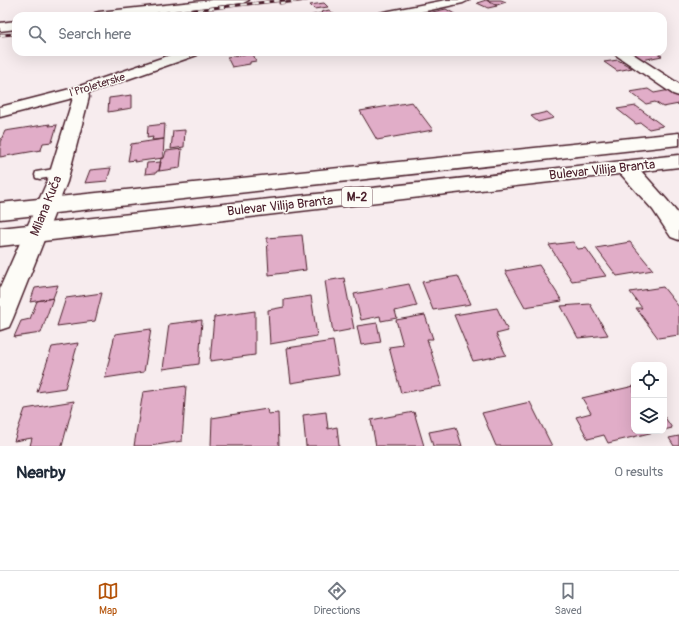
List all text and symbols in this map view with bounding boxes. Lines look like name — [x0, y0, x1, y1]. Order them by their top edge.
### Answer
search box — [12, 12, 667, 56]
icon: search — [26, 23, 48, 45]
text: Search here — [58, 25, 131, 44]
street label: I Proleterske — [68, 70, 127, 100]
street label: Bulevar Vilija Branta — [548, 156, 656, 184]
street label: Milana Kuča — [27, 173, 65, 239]
road number: M-2 — [342, 187, 372, 207]
street label: Bulevar Vilija Branta — [226, 192, 334, 220]
map controls — [631, 362, 667, 434]
button: locate — [631, 362, 667, 398]
button: layers — [631, 398, 667, 434]
text: Nearby — [16, 462, 65, 483]
text: 0 results — [614, 464, 663, 480]
tab: Map — [97, 580, 119, 617]
tab: Directions — [313, 580, 360, 617]
tab: Saved — [555, 580, 582, 617]

